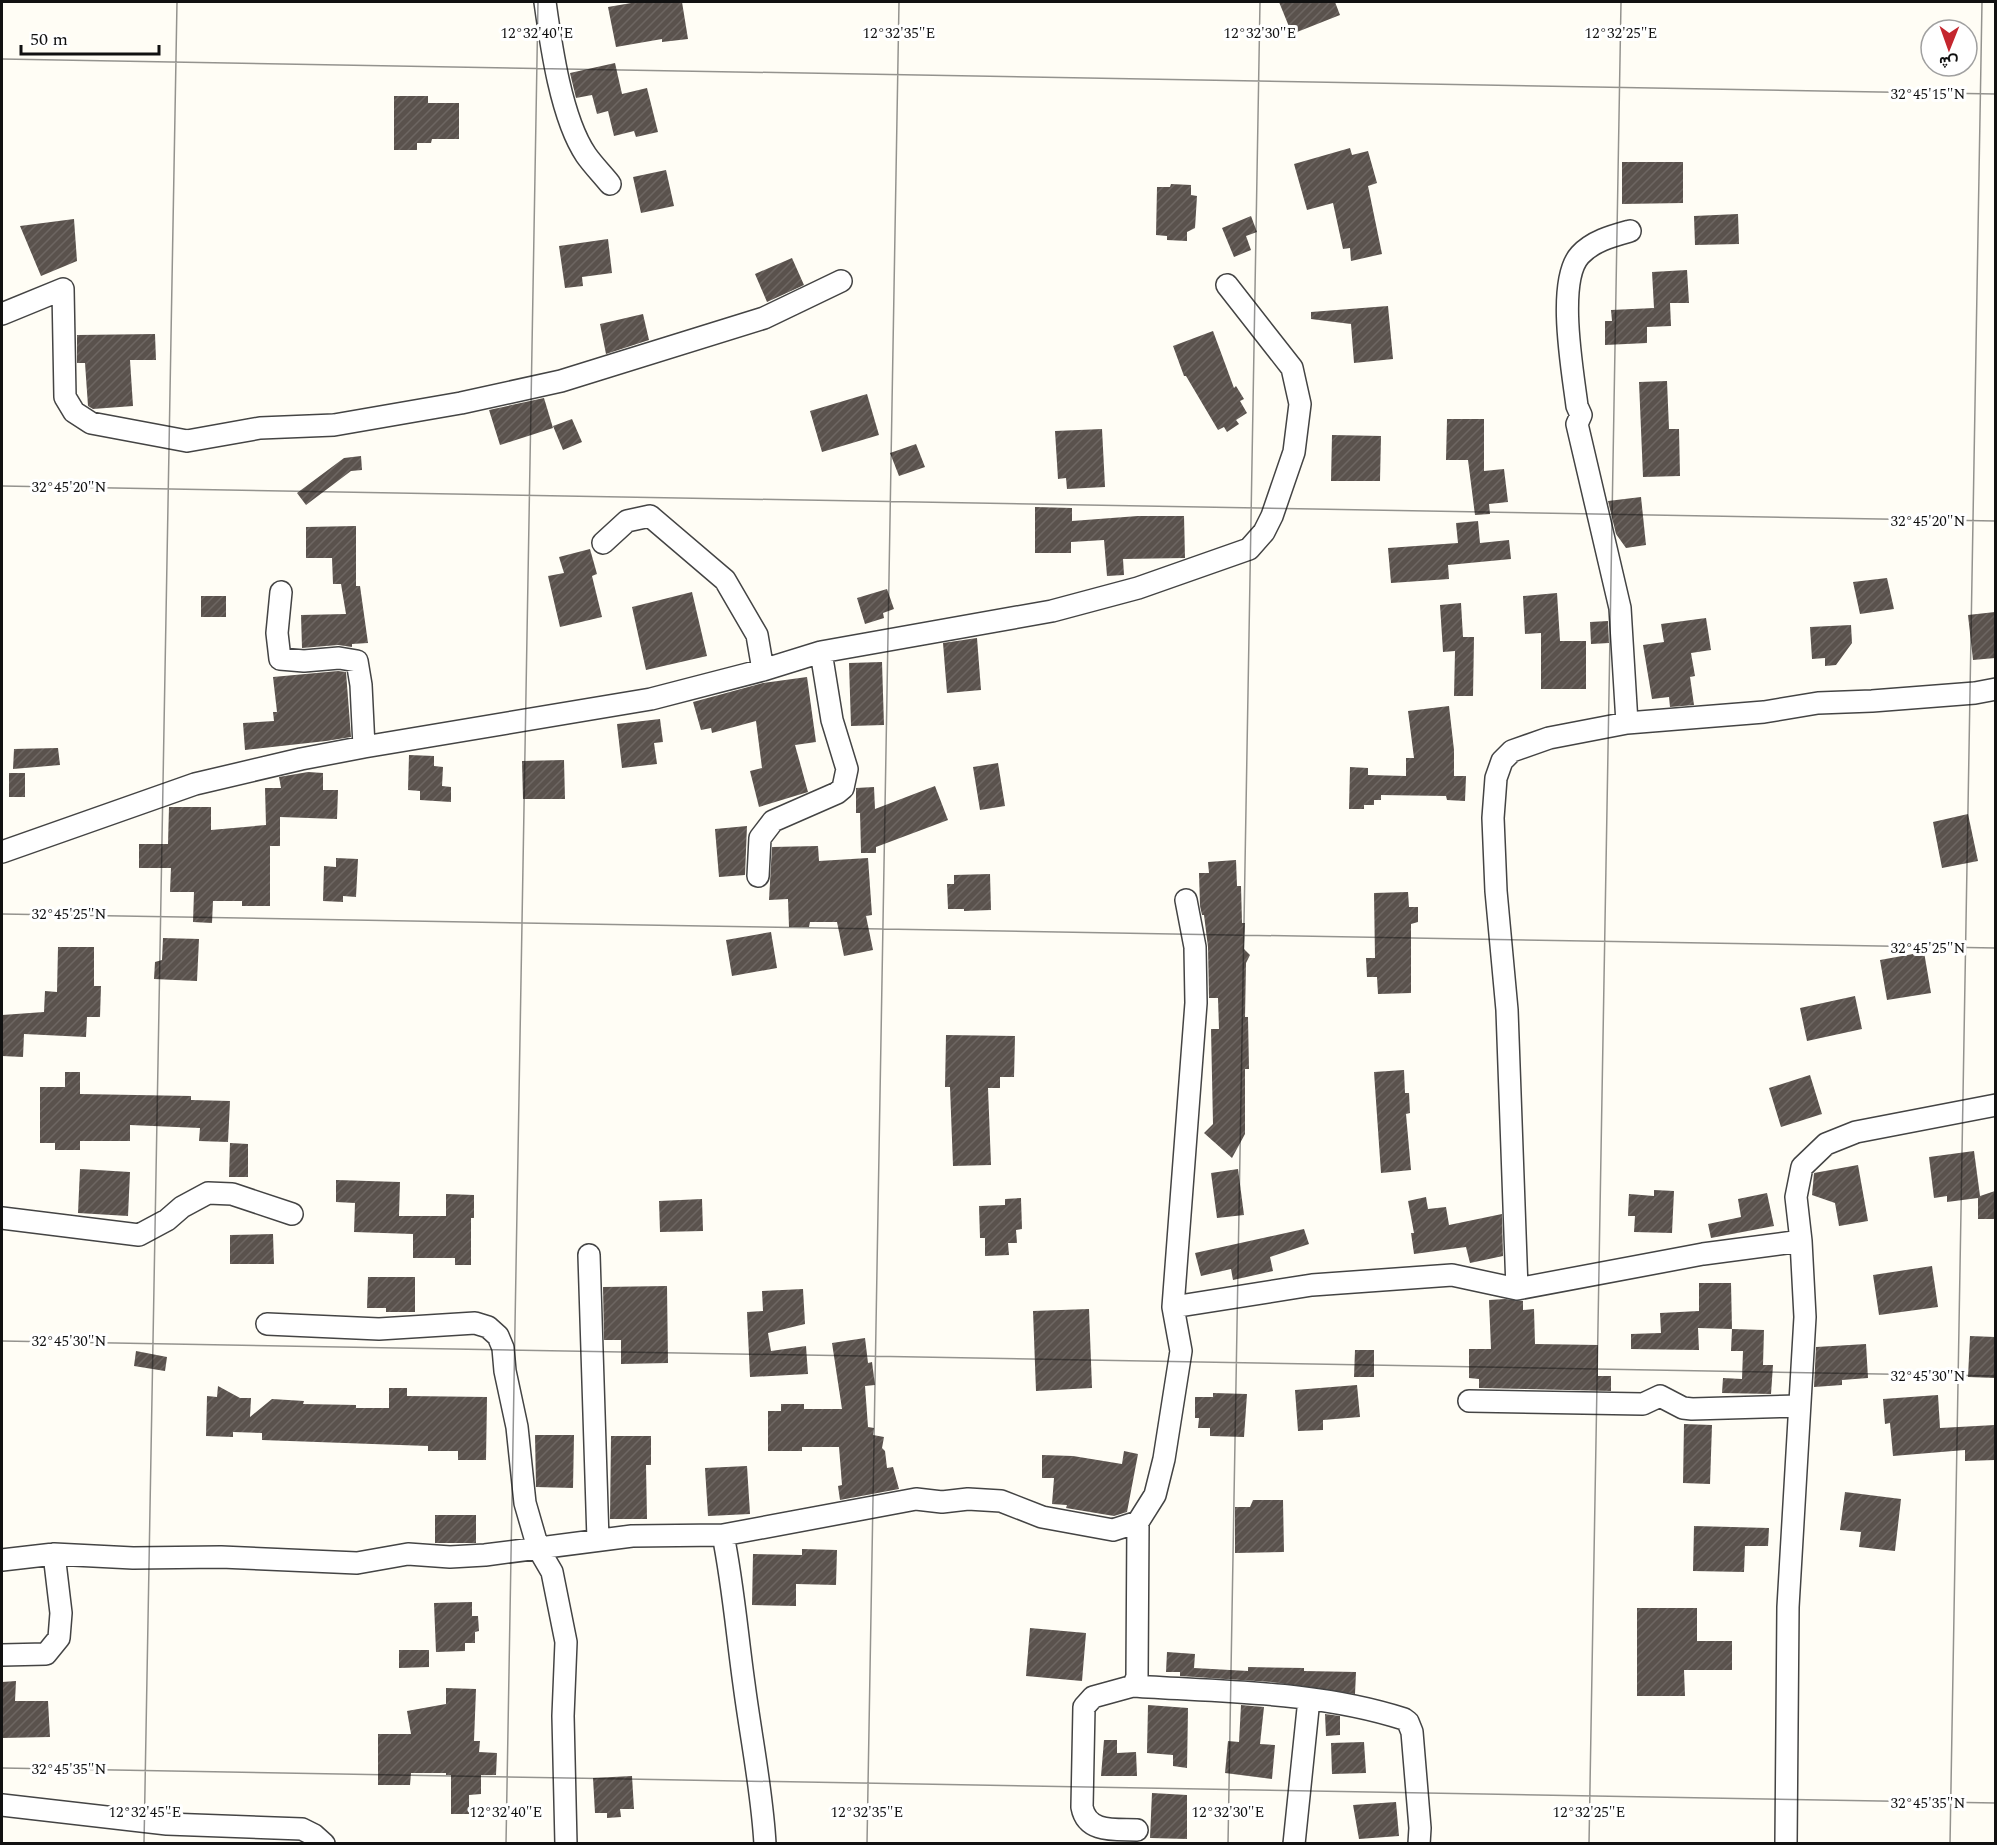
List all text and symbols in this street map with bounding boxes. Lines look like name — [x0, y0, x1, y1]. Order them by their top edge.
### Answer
scale bar — [21, 18, 159, 56]
north arrow — [1919, 18, 1979, 78]
text: 12°32'40"E — [501, 22, 573, 45]
text: 12°32'35"E — [863, 22, 935, 45]
text: 12°32'30"E — [1224, 22, 1296, 45]
text: 12°32'25"E — [1585, 22, 1657, 45]
text: 50 m — [30, 26, 68, 53]
text: ش — [1939, 50, 1959, 74]
text: 32°45'15"N — [1891, 83, 1966, 106]
text: 32°45'20"N — [32, 476, 107, 499]
text: 32°45'20"N — [1891, 510, 1966, 533]
text: 32°45'25"N — [32, 903, 107, 926]
text: 32°45'25"N — [1891, 937, 1966, 960]
text: 32°45'30"N — [32, 1330, 107, 1353]
text: 32°45'30"N — [1891, 1365, 1966, 1388]
text: 32°45'35"N — [32, 1758, 107, 1781]
text: 32°45'35"N — [1891, 1792, 1966, 1815]
text: 12°32'45"E — [109, 1801, 181, 1824]
text: 12°32'40"E — [470, 1801, 542, 1824]
text: 12°32'35"E — [831, 1801, 903, 1824]
text: 12°32'30"E — [1192, 1801, 1264, 1824]
text: 12°32'25"E — [1553, 1801, 1625, 1824]

